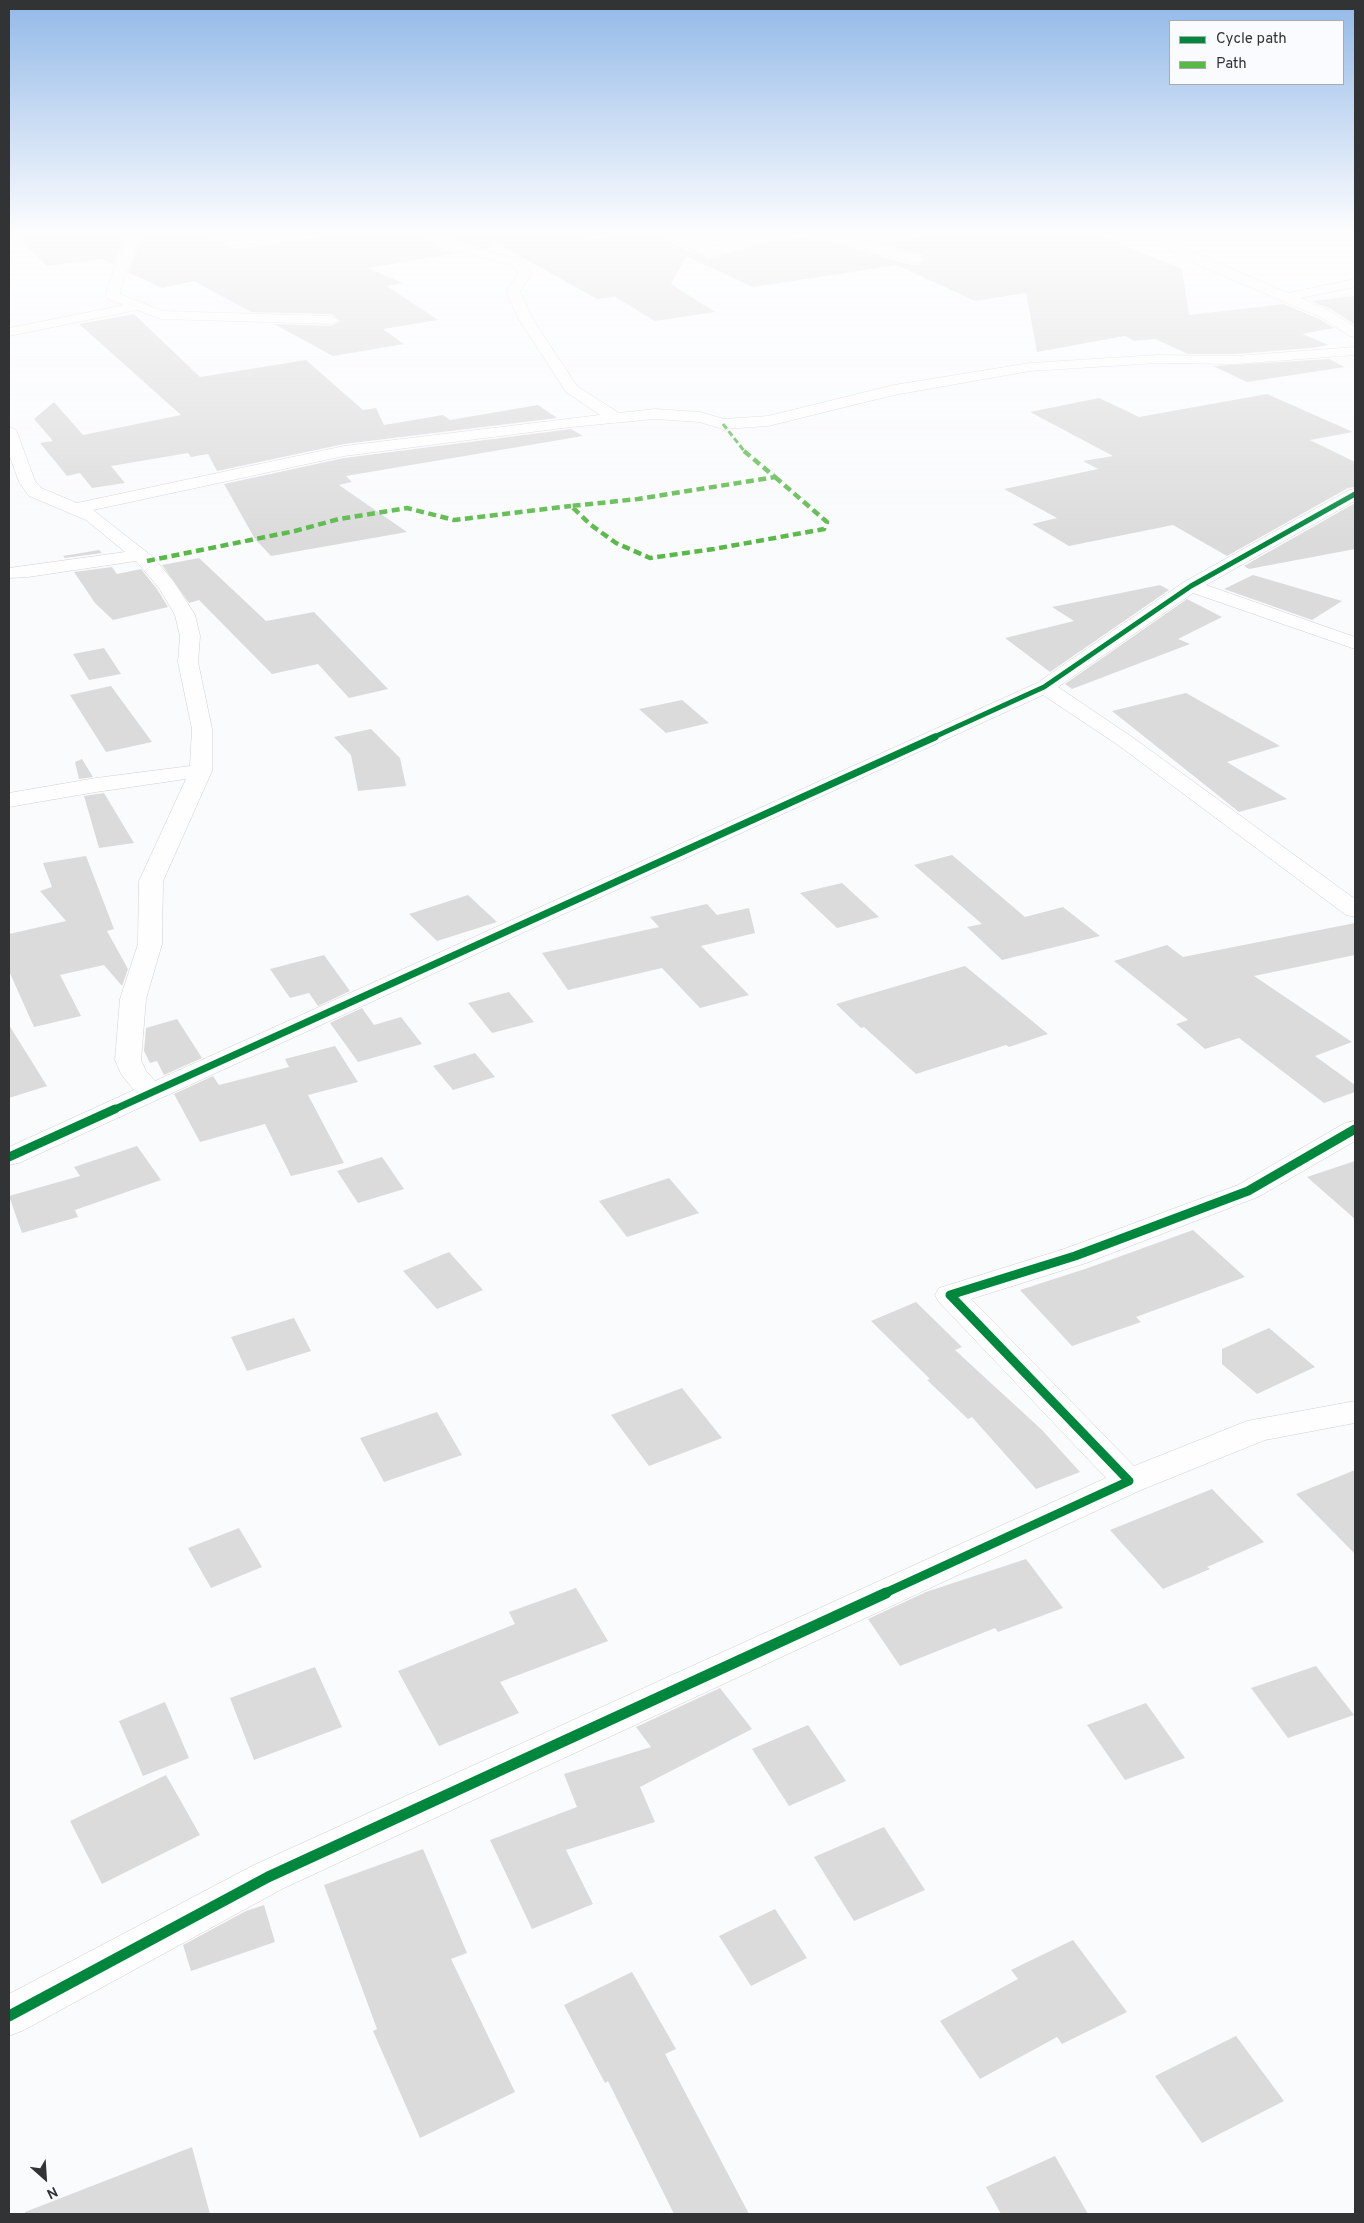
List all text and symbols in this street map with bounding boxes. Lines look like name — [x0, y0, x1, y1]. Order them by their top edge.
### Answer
legend — [1169, 20, 1344, 85]
text: Cycle path — [1216, 30, 1287, 49]
text: Path — [1216, 55, 1247, 74]
north arrow — [20, 2153, 70, 2203]
text: N — [44, 2182, 60, 2202]

